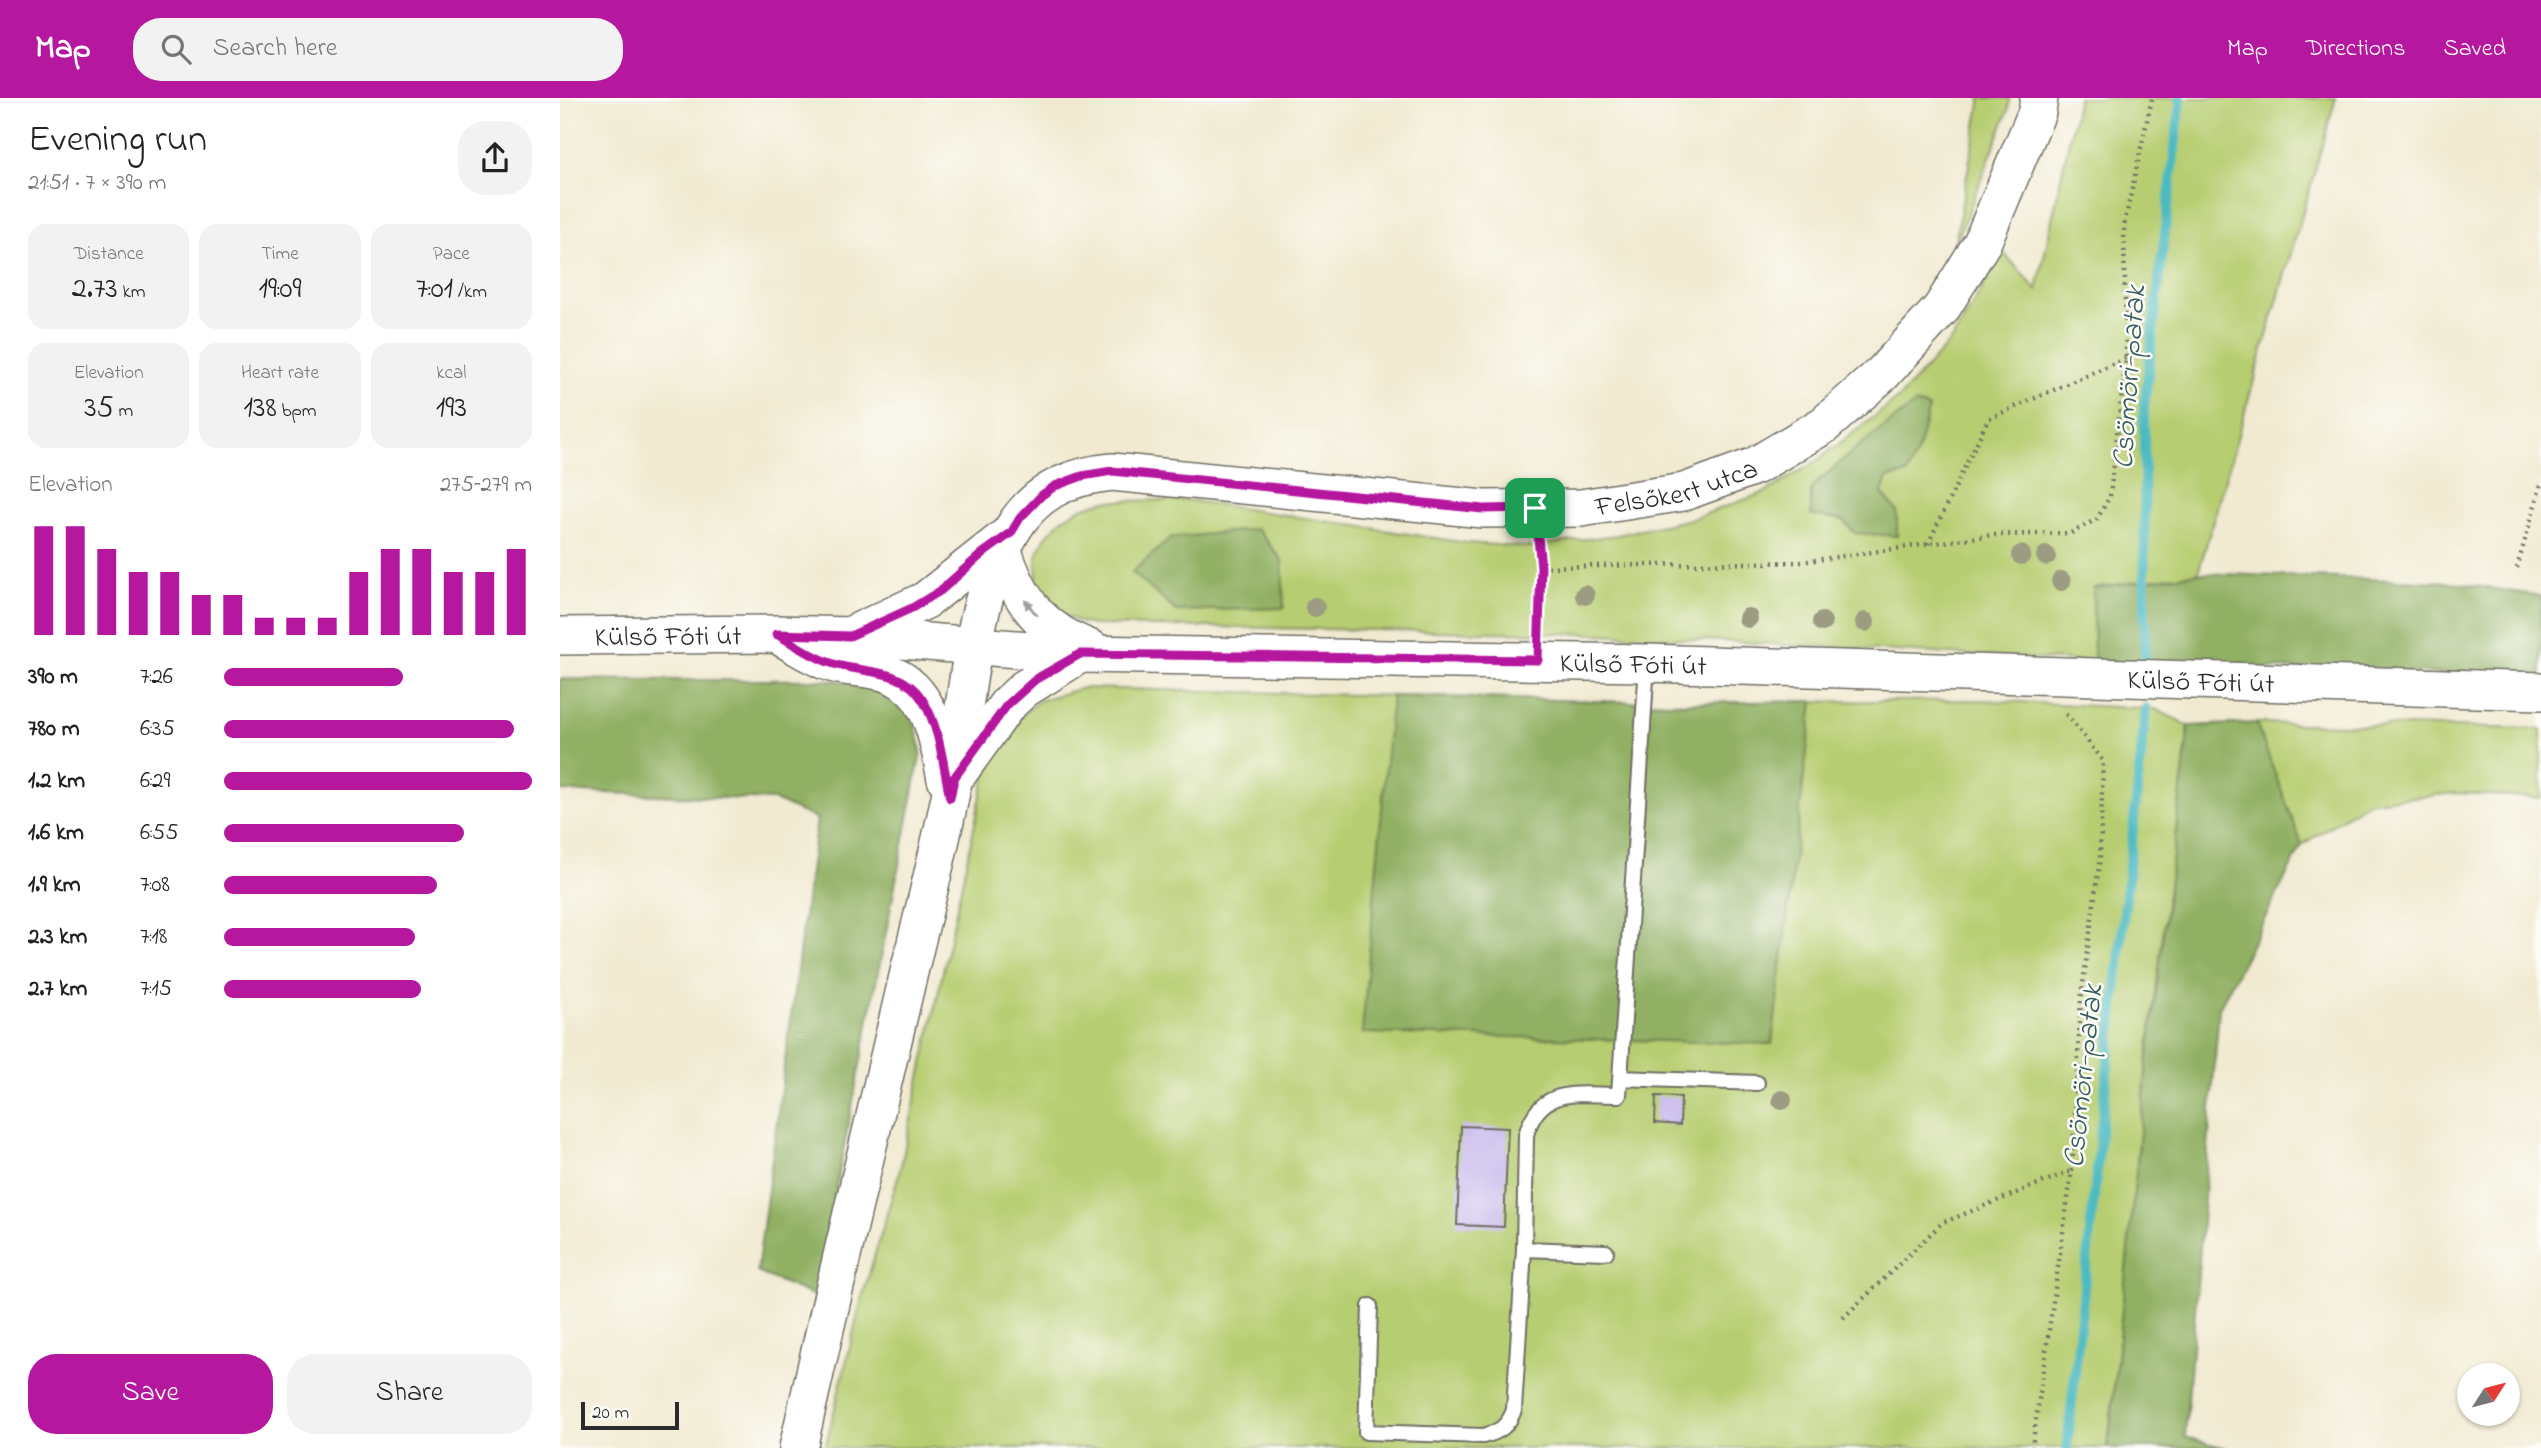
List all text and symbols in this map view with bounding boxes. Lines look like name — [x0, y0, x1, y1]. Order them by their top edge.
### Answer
search box — [133, 18, 623, 81]
text: Map — [35, 25, 91, 73]
icon: search — [157, 30, 195, 68]
text: Search here — [213, 30, 337, 68]
text: Map — [2227, 32, 2268, 67]
text: Directions — [2306, 32, 2405, 67]
text: Saved — [2443, 32, 2506, 67]
text: Evening run — [28, 113, 207, 169]
button: share — [458, 121, 532, 195]
text: 21:51 · 7 × 390 m — [28, 167, 166, 200]
text: Distance — [74, 241, 144, 268]
text: Time — [261, 241, 299, 268]
text: Pace — [433, 241, 470, 268]
text: 2.73 — [72, 268, 118, 312]
text: 19:09 — [258, 268, 302, 312]
text: 7:01 — [416, 268, 453, 312]
text: km — [118, 279, 145, 306]
text: /km — [453, 279, 487, 306]
water label: Csömöri-patak — [2103, 282, 2159, 471]
text: Elevation — [74, 360, 144, 387]
text: Heart rate — [241, 360, 319, 387]
text: kcal — [436, 360, 466, 387]
text: 35 — [84, 387, 114, 431]
text: 138 — [243, 387, 277, 431]
text: 193 — [436, 387, 467, 431]
text: m — [114, 398, 133, 425]
text: bpm — [277, 398, 317, 425]
street label: Felsőkert utca — [1592, 450, 1764, 530]
text: Elevation — [28, 469, 113, 502]
text: 275–279 m — [440, 469, 532, 502]
pin — [1505, 478, 1565, 538]
icon: arrive — [1516, 489, 1554, 527]
one-way arrow — [1024, 599, 1039, 616]
street label: Külső Fóti út — [594, 617, 742, 660]
street label: Külső Fóti út — [1559, 645, 1707, 689]
text: 390 m — [28, 661, 78, 694]
text: 7:26 — [140, 661, 173, 694]
street label: Külső Fóti út — [2127, 661, 2275, 707]
text: 780 m — [28, 713, 80, 746]
text: 6:35 — [140, 713, 175, 746]
text: 1.2 km — [28, 765, 85, 798]
text: 6:29 — [140, 765, 170, 798]
text: 1.6 km — [28, 817, 84, 850]
text: 6:55 — [140, 817, 178, 850]
text: 1.9 km — [28, 869, 81, 902]
text: 7:08 — [140, 869, 170, 902]
text: 2.3 km — [28, 921, 87, 954]
text: 7:18 — [140, 921, 167, 954]
text: 2.7 km — [28, 973, 87, 1006]
text: 7:15 — [140, 973, 172, 1006]
water label: Csömöri-patak — [2053, 981, 2117, 1170]
button: Save — [28, 1354, 273, 1434]
button: Share — [287, 1354, 532, 1434]
north arrow — [2457, 1363, 2520, 1426]
map controls — [2457, 1363, 2520, 1426]
scale bar — [581, 1399, 679, 1431]
text: 20 m — [592, 1400, 629, 1427]

